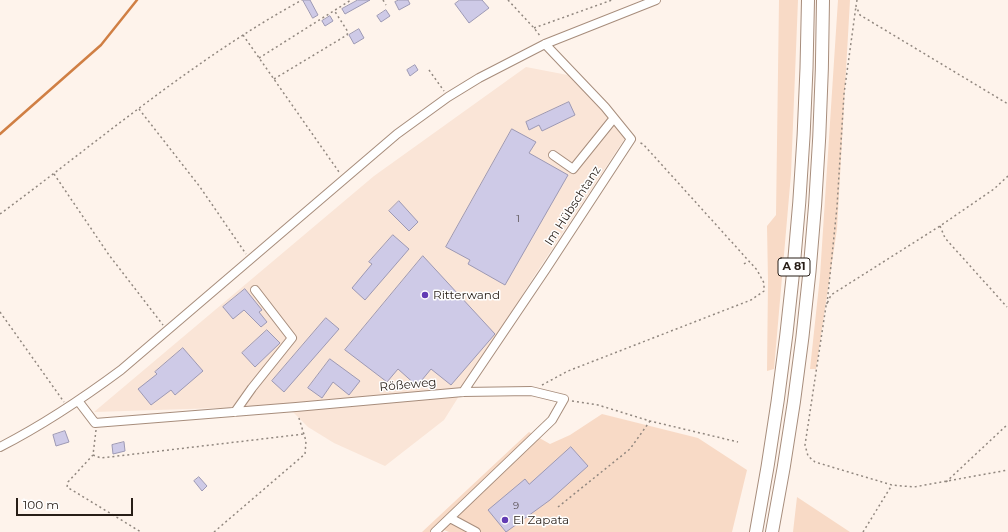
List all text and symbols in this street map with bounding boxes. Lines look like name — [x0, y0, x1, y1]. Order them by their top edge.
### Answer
street label: Im Hübschtanz — [542, 163, 604, 249]
house number: 1 — [516, 213, 520, 225]
road number: A 81 — [778, 258, 810, 276]
place label: Ritterwand — [433, 288, 500, 302]
marker: Ritterwand — [420, 290, 430, 300]
street label: Rößeweg — [379, 375, 437, 395]
scale bar — [18, 490, 135, 516]
text: 100 m — [23, 497, 59, 512]
house number: 9 — [513, 500, 519, 512]
place label: El Zapata — [513, 513, 569, 527]
marker: El Zapata — [500, 515, 510, 525]

